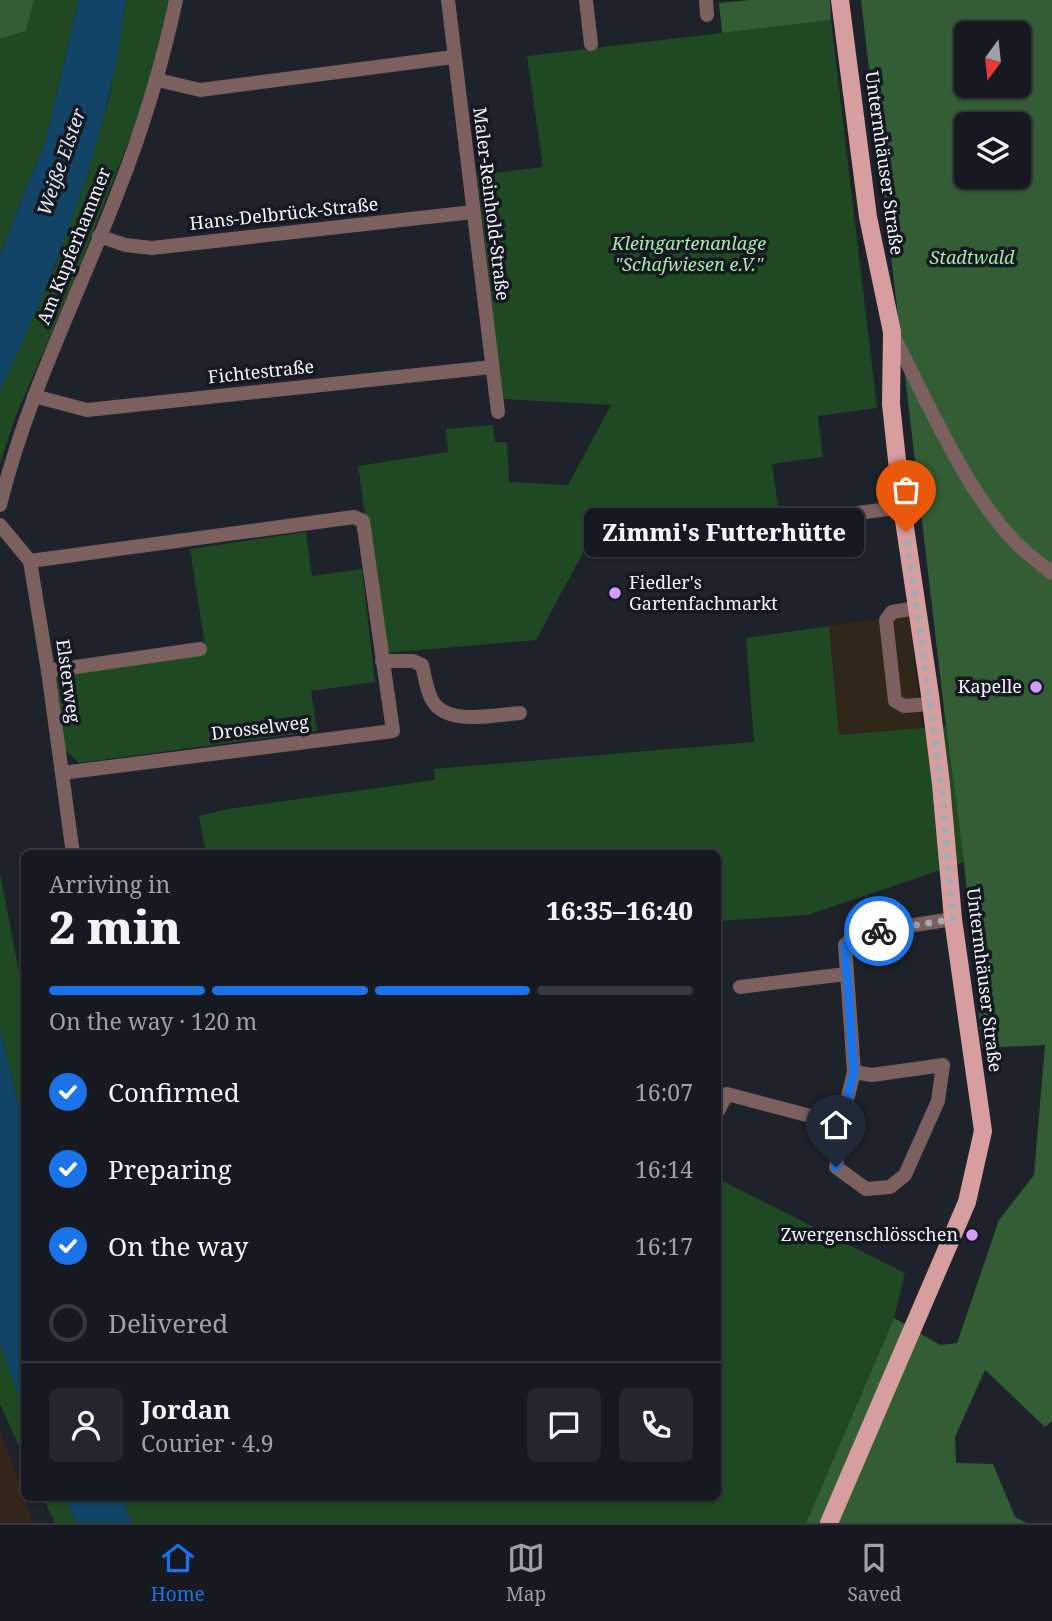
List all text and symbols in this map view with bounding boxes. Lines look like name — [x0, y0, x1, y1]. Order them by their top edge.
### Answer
north arrow — [954, 21, 1031, 98]
map controls — [954, 21, 1031, 189]
street label: Untermhäuser Straße — [860, 69, 910, 256]
water label: Weiße Elster — [31, 105, 92, 219]
street label: Maler-Reinhold-Straße — [468, 106, 516, 302]
button: layers — [954, 112, 1031, 189]
street label: Am Kupferhammer — [31, 163, 116, 328]
street label: Hans-Delbrück-Straße — [188, 191, 379, 235]
park label: Kleingartenanlage "Schafwiesen e.V." — [611, 231, 766, 276]
park label: Stadtwald — [930, 245, 1015, 269]
street label: Fichtestraße — [207, 353, 315, 389]
pin — [876, 460, 936, 532]
icon: bag — [887, 471, 925, 509]
callout: Zimmi's Futterhütte — [584, 508, 864, 556]
text: Zimmi's Futterhütte — [602, 516, 846, 548]
place label: Fiedler's Gartenfachmarkt — [629, 570, 778, 615]
marker: Fiedler's Gartenfachmarkt — [607, 585, 623, 601]
street label: Elsterweg — [51, 638, 87, 725]
place label: Kapelle — [958, 674, 1022, 698]
marker: Kapelle — [1028, 679, 1044, 695]
street label: Drosselweg — [210, 709, 310, 745]
text: Arriving in — [49, 868, 170, 900]
street label: Untermhäuser Straße — [962, 886, 1008, 1073]
text: 16:35–16:40 — [546, 892, 693, 928]
text: 2 min — [49, 895, 181, 957]
courier — [844, 896, 914, 966]
icon: bike — [860, 912, 898, 950]
text: On the way · 120 m — [49, 1005, 257, 1037]
icon: check — [49, 1073, 87, 1111]
text: Confirmed — [108, 1074, 240, 1110]
text: 16:07 — [635, 1076, 693, 1108]
pin — [806, 1095, 866, 1167]
icon: home — [817, 1106, 855, 1144]
icon: check — [49, 1150, 87, 1188]
text: Preparing — [108, 1151, 232, 1187]
text: 16:14 — [635, 1153, 693, 1185]
place label: Zwergenschlösschen — [781, 1222, 958, 1246]
icon: check — [49, 1227, 87, 1265]
marker: Zwergenschlösschen — [964, 1227, 980, 1243]
text: On the way — [108, 1228, 248, 1264]
text: 16:17 — [635, 1230, 693, 1262]
text: Delivered — [108, 1305, 228, 1341]
button: person — [49, 1388, 123, 1462]
button: chat — [527, 1388, 601, 1462]
button: phone — [619, 1388, 693, 1462]
text: Jordan — [141, 1391, 231, 1427]
text: Courier · 4.9 — [141, 1427, 274, 1459]
tab: Home — [151, 1539, 205, 1607]
tab: Map — [506, 1539, 546, 1607]
tab: Saved — [847, 1539, 901, 1607]

